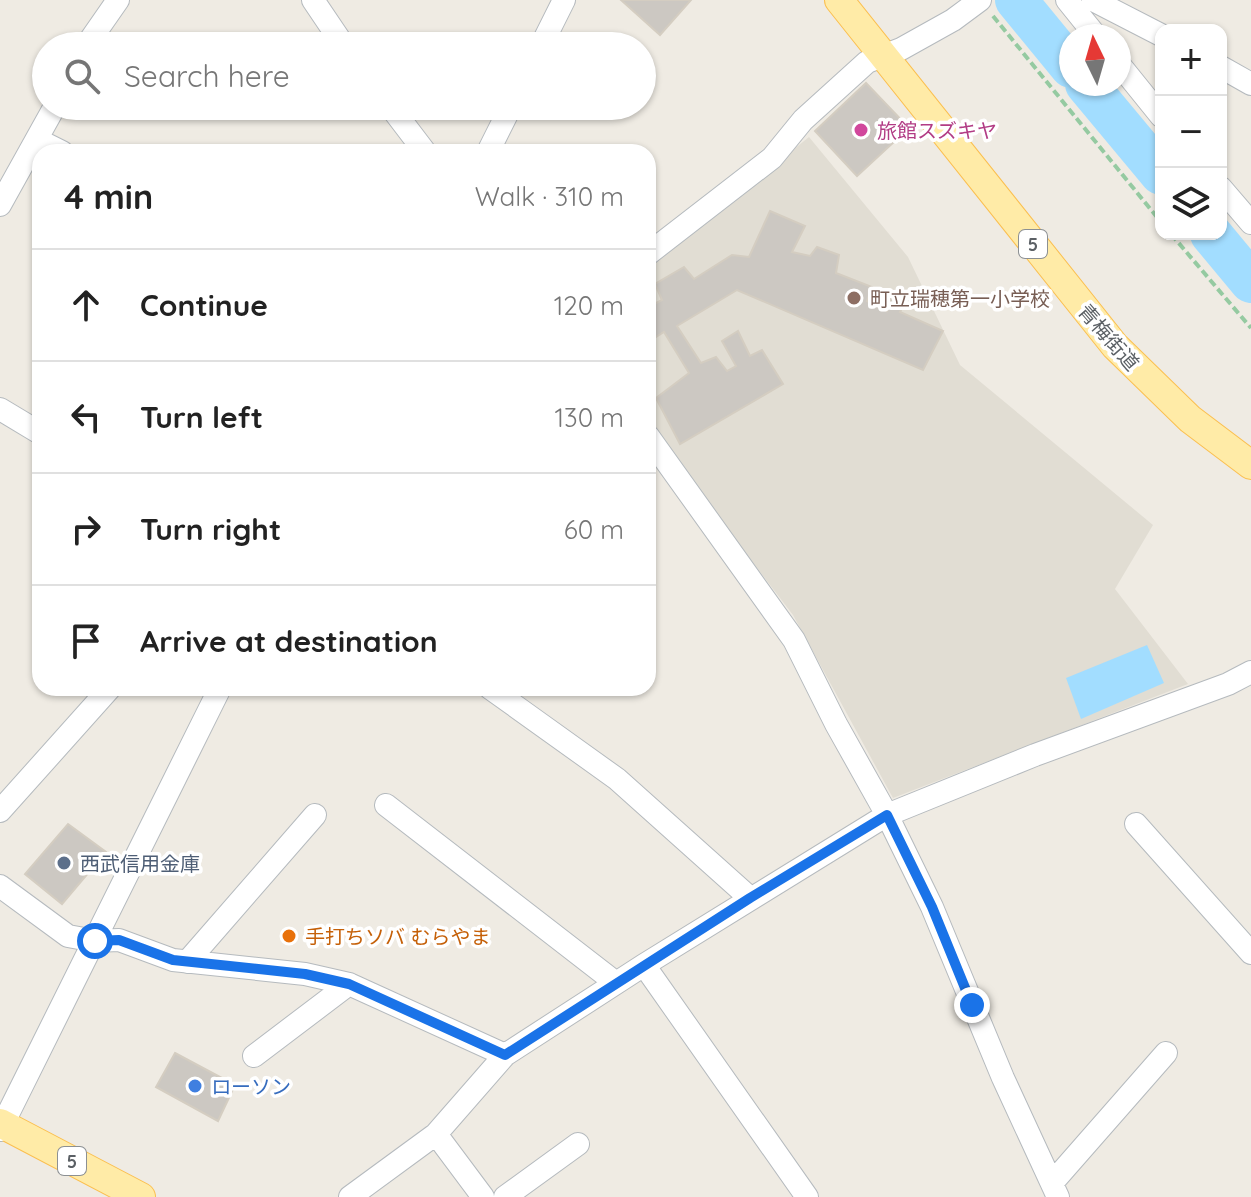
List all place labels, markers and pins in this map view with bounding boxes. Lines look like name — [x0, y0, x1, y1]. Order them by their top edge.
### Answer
place label: 旅館スズキヤ — [877, 118, 997, 143]
marker: 旅館スズキヤ — [852, 121, 870, 139]
place label: 町立瑞穂第一小学校 — [870, 286, 1050, 311]
marker: 町立瑞穂第一小学校 — [845, 289, 863, 307]
place label: 西武信用金庫 — [80, 851, 200, 876]
marker: 西武信用金庫 — [55, 854, 73, 872]
place label: 手打ちソバ むらやま — [305, 924, 490, 949]
marker: 手打ちソバ むらやま — [280, 927, 298, 945]
place label: ローソン — [211, 1074, 291, 1099]
marker: ローソン — [186, 1077, 204, 1095]

